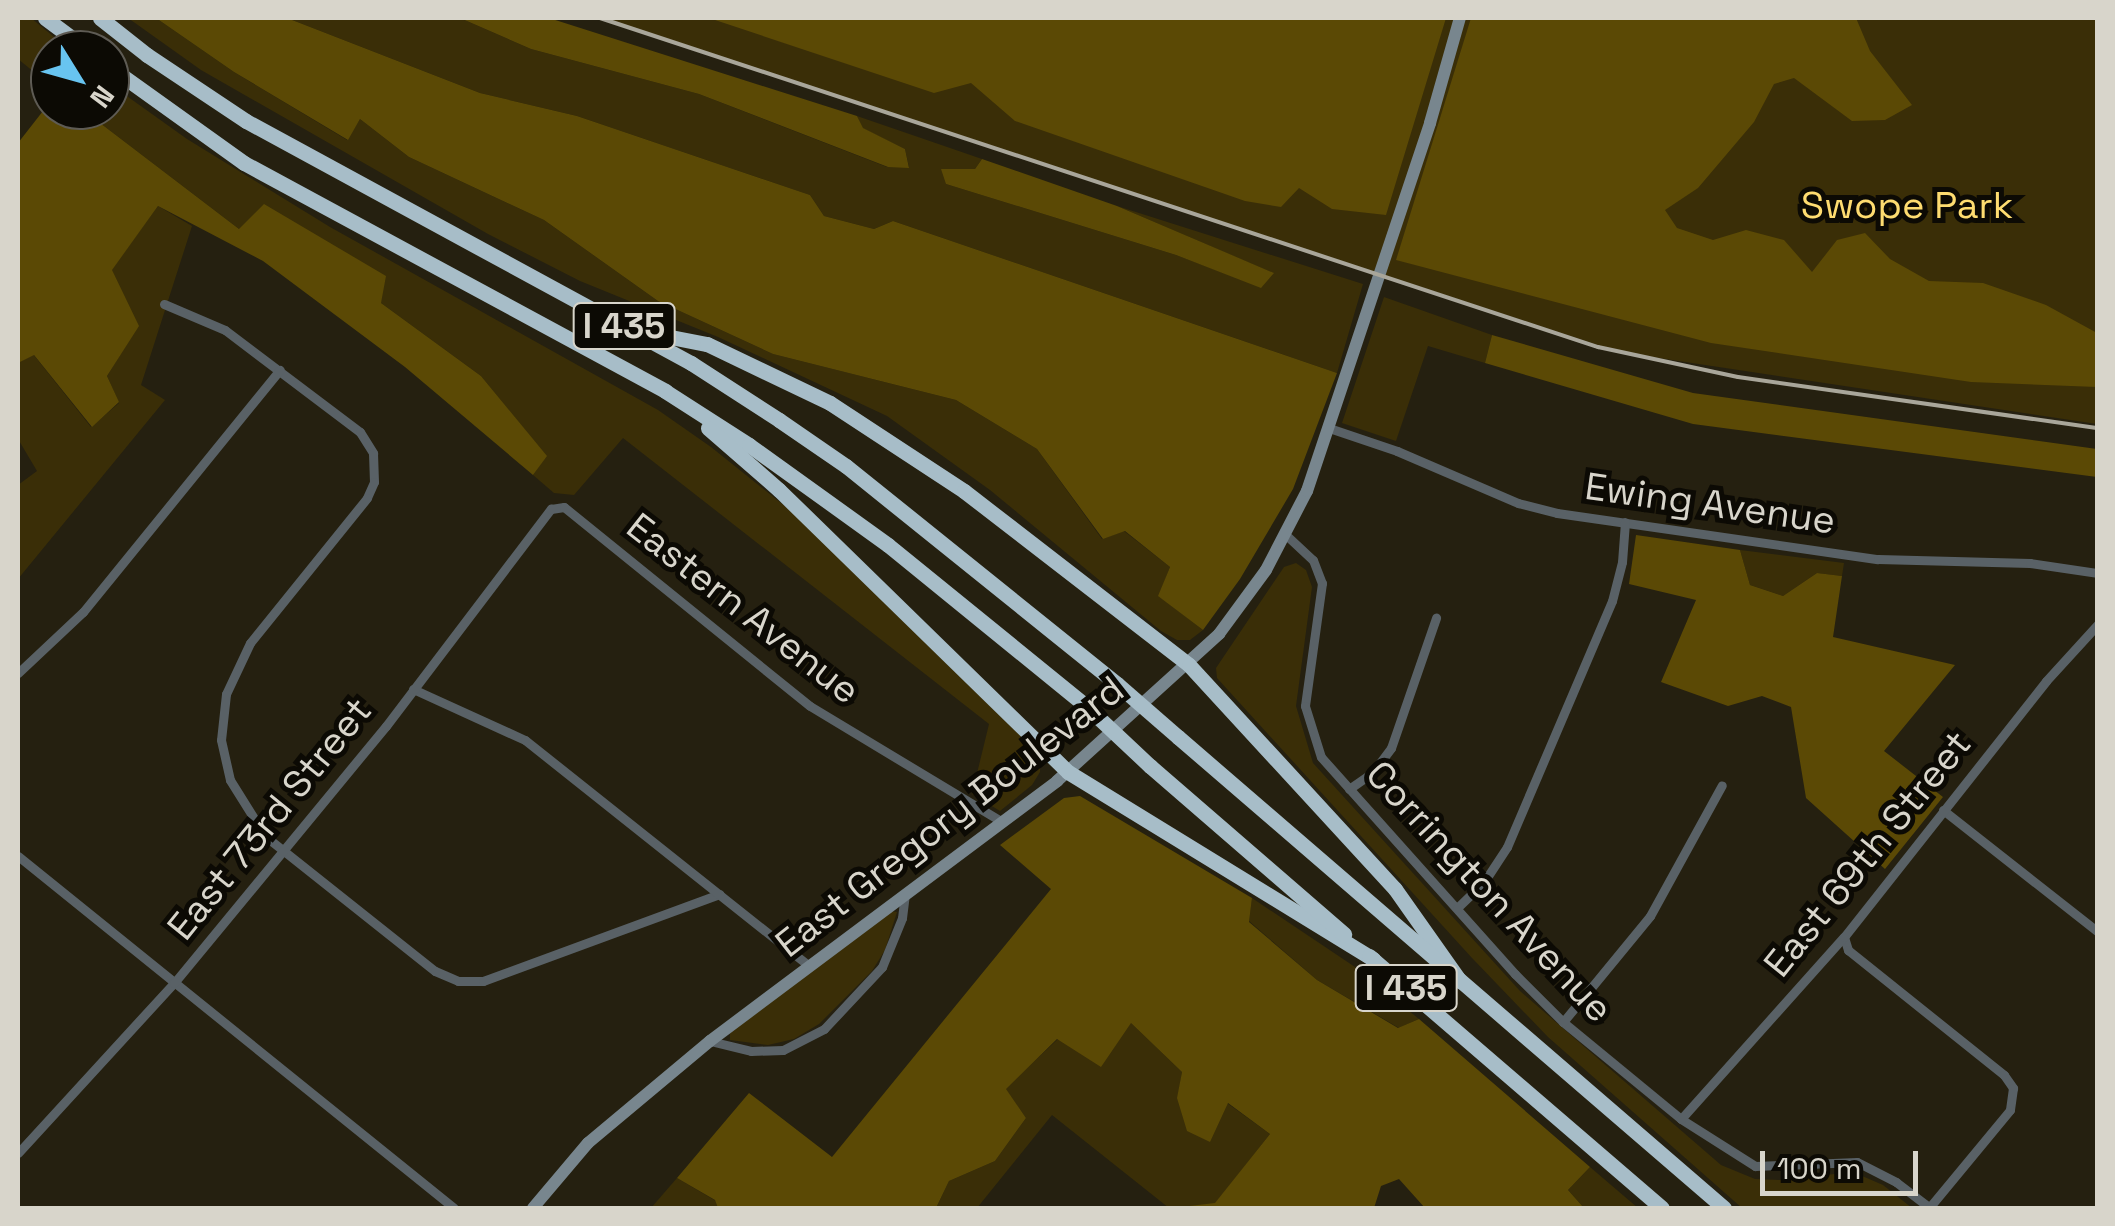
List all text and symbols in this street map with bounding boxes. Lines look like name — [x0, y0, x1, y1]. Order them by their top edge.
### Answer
north arrow — [30, 30, 130, 130]
text: N — [82, 79, 122, 115]
park label: Swope Park — [1801, 183, 2013, 229]
road number: I 435 — [572, 296, 676, 356]
street label: Ewing Avenue — [1582, 464, 1838, 544]
street label: Eastern Avenue — [617, 504, 869, 714]
street label: East Gregory Boulevard — [767, 667, 1133, 967]
street label: East 73rd Street — [158, 689, 382, 949]
street label: East 69th Street — [1755, 722, 1981, 986]
street label: Corrington Avenue — [1356, 752, 1622, 1032]
road number: I 435 — [1354, 958, 1458, 1018]
scale bar — [1765, 1131, 1922, 1193]
text: 100 m — [1777, 1149, 1862, 1188]

